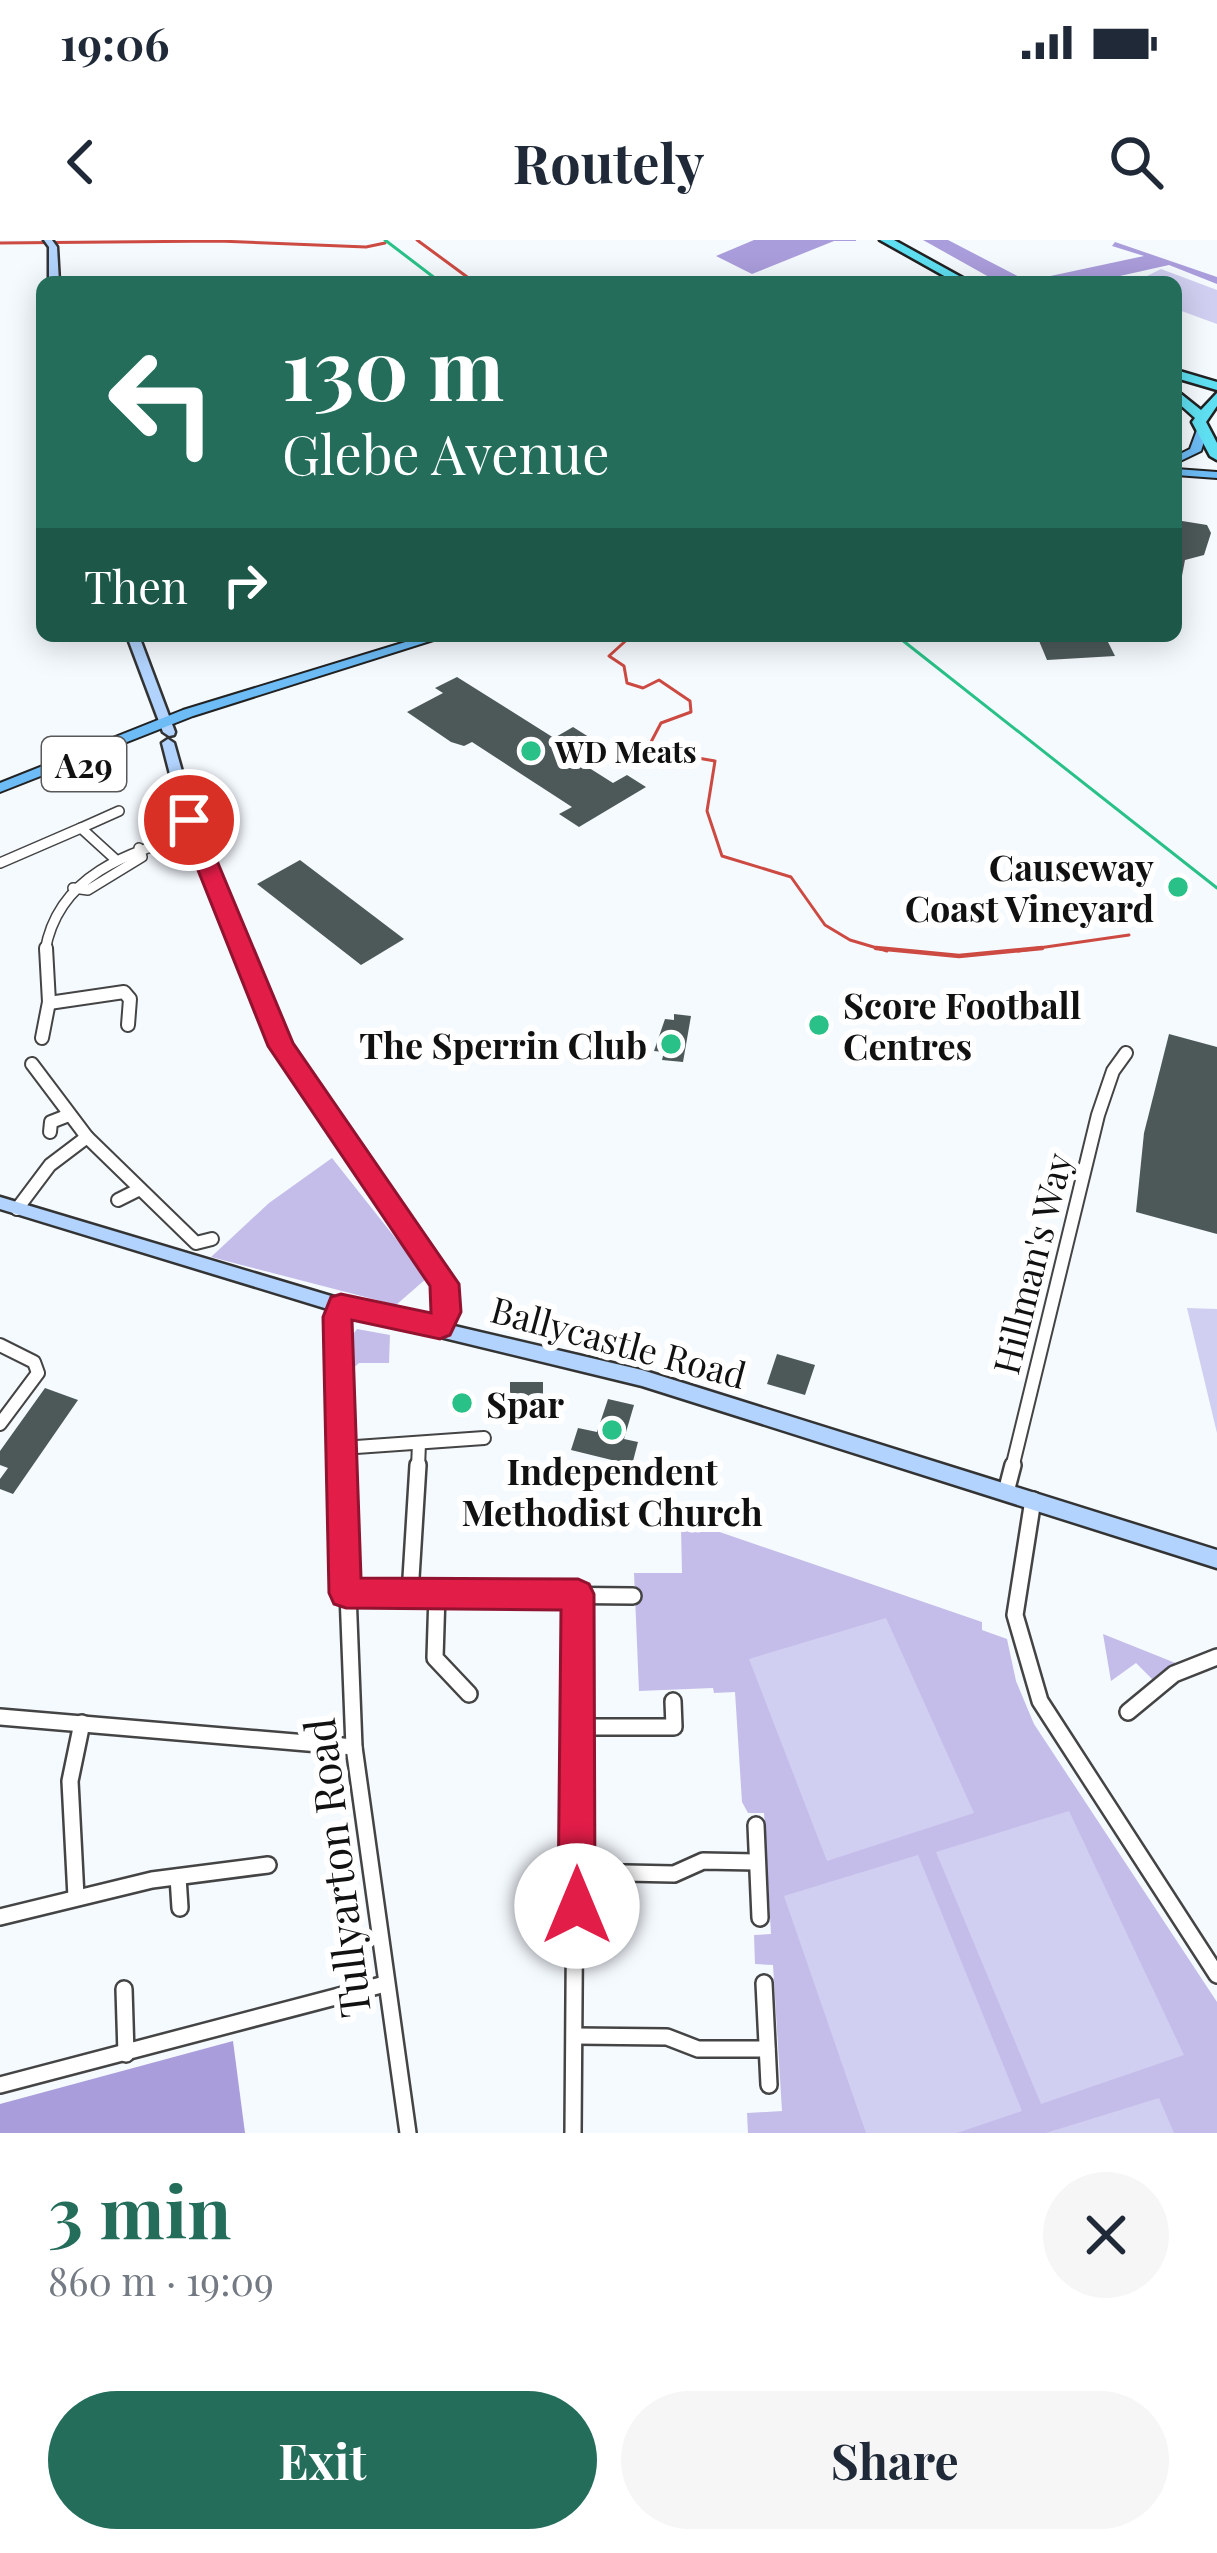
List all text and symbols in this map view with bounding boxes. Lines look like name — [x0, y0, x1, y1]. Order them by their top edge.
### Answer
text: 19:06 — [60, 12, 169, 72]
text: Routely — [513, 126, 704, 198]
icon: back — [48, 129, 114, 195]
icon: search — [1103, 129, 1169, 195]
text: 130 m — [282, 310, 504, 422]
icon: left — [84, 324, 240, 480]
text: Glebe Avenue — [282, 417, 609, 489]
icon: right — [212, 552, 278, 618]
text: Then — [84, 555, 188, 615]
place label: WD Meats — [554, 731, 697, 771]
road number: A29 — [42, 737, 126, 791]
marker: WD Meats — [518, 738, 544, 764]
pin — [138, 769, 240, 871]
icon: arrive — [156, 787, 222, 853]
place label: Causeway Coast Vineyard — [905, 842, 1154, 931]
marker: Causeway Coast Vineyard — [1165, 874, 1191, 900]
place label: Score Football Centres — [843, 980, 1081, 1069]
marker: Score Football Centres — [806, 1012, 832, 1038]
place label: The Sperrin Club — [359, 1020, 647, 1068]
marker: The Sperrin Club — [658, 1031, 684, 1057]
street label: Hillman's Way — [980, 1147, 1082, 1379]
street label: Ballycastle Road — [486, 1284, 752, 1398]
place label: Spar — [486, 1379, 564, 1427]
marker: Spar — [449, 1390, 475, 1416]
marker: Independent Methodist Church — [599, 1417, 625, 1443]
place label: Independent Methodist Church — [461, 1446, 763, 1535]
street label: Tullyarton Road — [290, 1715, 382, 2021]
position arrow — [514, 1843, 640, 1969]
text: 3 min — [48, 2161, 232, 2257]
button: close — [1043, 2172, 1169, 2298]
text: 860 m · 19:09 — [48, 2254, 274, 2306]
button: Exit — [48, 2391, 597, 2529]
button: Share — [621, 2391, 1169, 2529]

